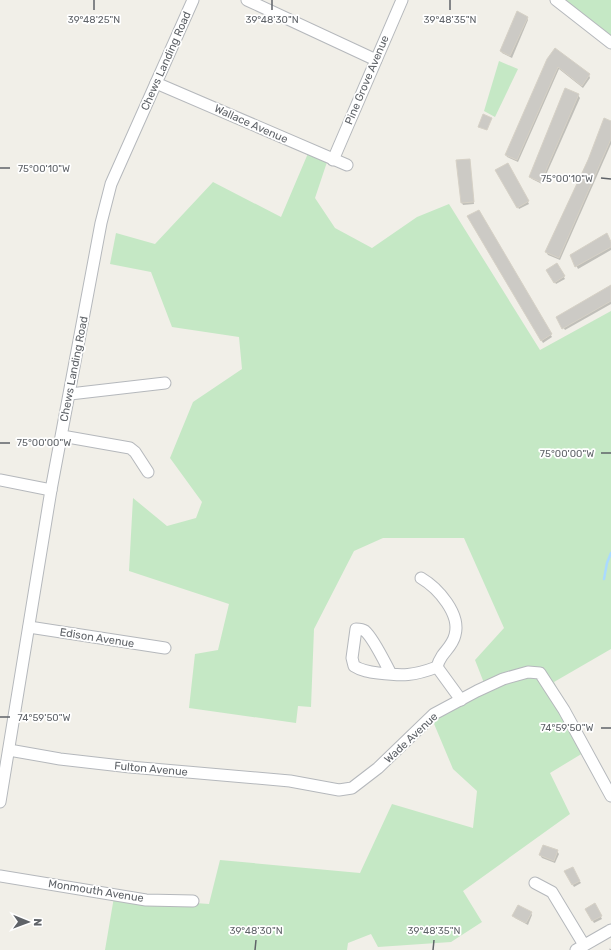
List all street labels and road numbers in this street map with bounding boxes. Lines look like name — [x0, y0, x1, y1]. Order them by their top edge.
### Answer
street label: Chews Landing Road — [138, 9, 194, 113]
street label: Pine Grove Avenue — [342, 33, 392, 127]
street label: Wallace Avenue — [212, 102, 290, 146]
street label: Chews Landing Road — [57, 315, 91, 423]
street label: Edison Avenue — [59, 626, 135, 650]
street label: Wade Avenue — [382, 710, 440, 766]
street label: Fulton Avenue — [114, 759, 188, 779]
street label: Monmouth Avenue — [47, 877, 145, 905]

